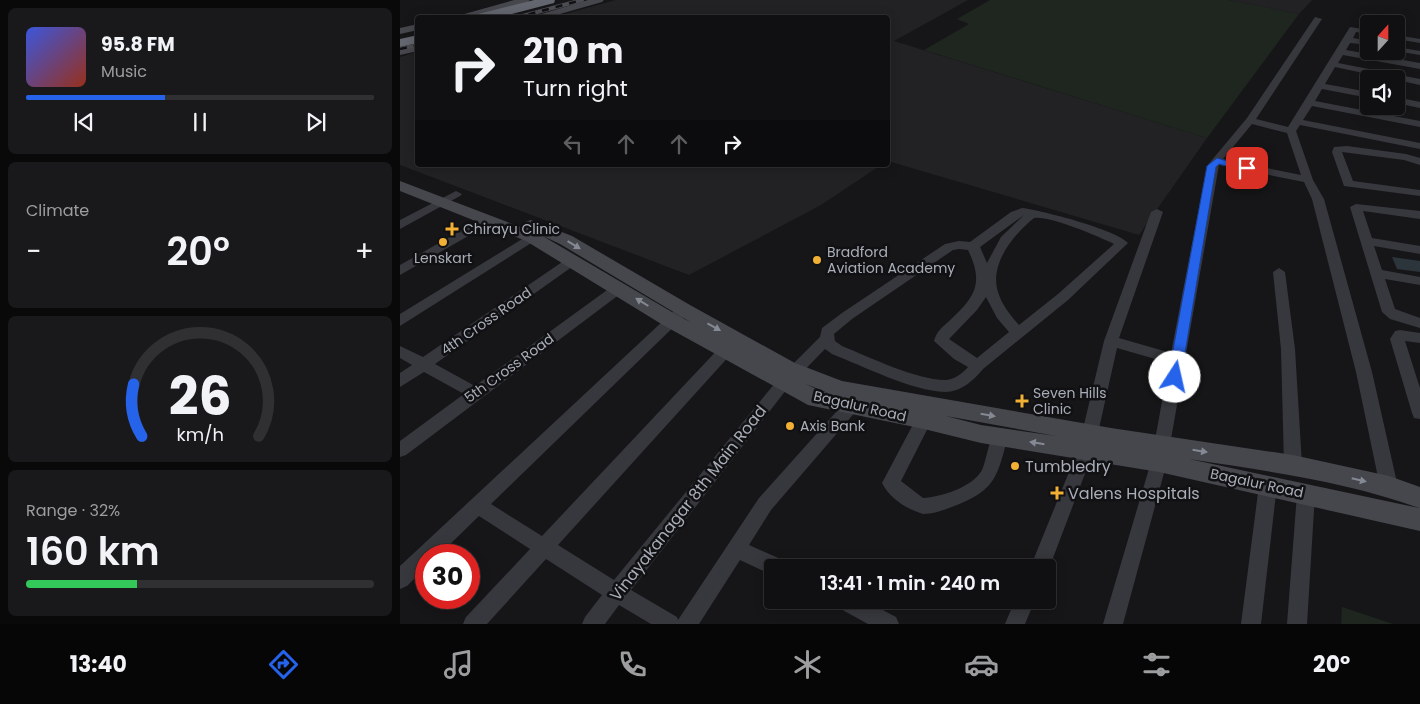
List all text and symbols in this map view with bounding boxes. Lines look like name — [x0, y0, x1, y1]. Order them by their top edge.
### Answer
north arrow — [1360, 15, 1405, 60]
map controls — [1360, 15, 1405, 115]
text: 210 m — [523, 26, 623, 75]
text: 95.8 FM — [101, 31, 175, 58]
icon: right — [440, 35, 505, 100]
text: Music — [101, 60, 147, 83]
button: sound — [1360, 70, 1405, 115]
text: Turn right — [523, 73, 628, 104]
icon: previous — [70, 108, 98, 136]
icon: pause — [186, 108, 214, 136]
icon: next — [302, 108, 330, 136]
icon: left — [559, 130, 587, 158]
icon: ahead — [612, 130, 640, 158]
icon: ahead — [665, 130, 693, 158]
icon: right — [718, 130, 746, 158]
pin — [1226, 147, 1268, 189]
icon: arrive — [1233, 154, 1261, 182]
text: Climate — [26, 199, 89, 222]
place label: Chirayu Clinic — [463, 219, 560, 239]
marker: Chirayu Clinic — [445, 222, 459, 236]
text: 20° — [167, 225, 230, 278]
text: − — [26, 232, 41, 271]
text: + — [355, 232, 374, 271]
marker: Lenskart — [437, 236, 449, 248]
one-way arrow — [568, 241, 581, 250]
place label: Bradford Aviation Academy — [827, 242, 955, 278]
place label: Lenskart — [414, 248, 472, 268]
marker: Bradford Aviation Academy — [811, 254, 823, 266]
street label: 4th Cross Road — [437, 282, 535, 360]
one-way arrow — [635, 297, 648, 307]
one-way arrow — [708, 323, 721, 332]
street label: 5th Cross Road — [460, 329, 558, 407]
position arrow — [1148, 350, 1200, 402]
text: 26 — [169, 360, 231, 433]
place label: Seven Hills Clinic — [1033, 383, 1106, 419]
street label: Bagalur Road — [812, 386, 908, 426]
marker: Seven Hills Clinic — [1015, 394, 1029, 408]
street label: Vinayakanagar 8th Main Road — [604, 400, 772, 606]
one-way arrow — [980, 412, 996, 420]
place label: Axis Bank — [800, 416, 866, 436]
marker: Axis Bank — [784, 420, 796, 432]
text: km/h — [176, 422, 224, 447]
one-way arrow — [1029, 438, 1045, 446]
one-way arrow — [1192, 447, 1208, 455]
place label: Tumbledry — [1025, 455, 1111, 478]
marker: Tumbledry — [1009, 460, 1021, 472]
street label: Bagalur Road — [1209, 463, 1305, 503]
one-way arrow — [1352, 476, 1367, 484]
place label: Valens Hospitals — [1068, 482, 1200, 505]
marker: Valens Hospitals — [1050, 486, 1064, 500]
text: Range · 32% — [26, 499, 120, 522]
text: 160 km — [26, 525, 160, 578]
speed limit sign: 30 — [415, 544, 480, 609]
text: 13:41 · 1 min · 240 m — [820, 570, 1000, 597]
icon: directions — [266, 647, 301, 682]
icon: music — [441, 647, 476, 682]
icon: phone — [615, 647, 650, 682]
icon: climate — [790, 647, 825, 682]
icon: car — [964, 647, 999, 682]
icon: filters — [1139, 647, 1174, 682]
text: 13:40 — [70, 649, 127, 680]
text: 20° — [1313, 649, 1350, 680]

